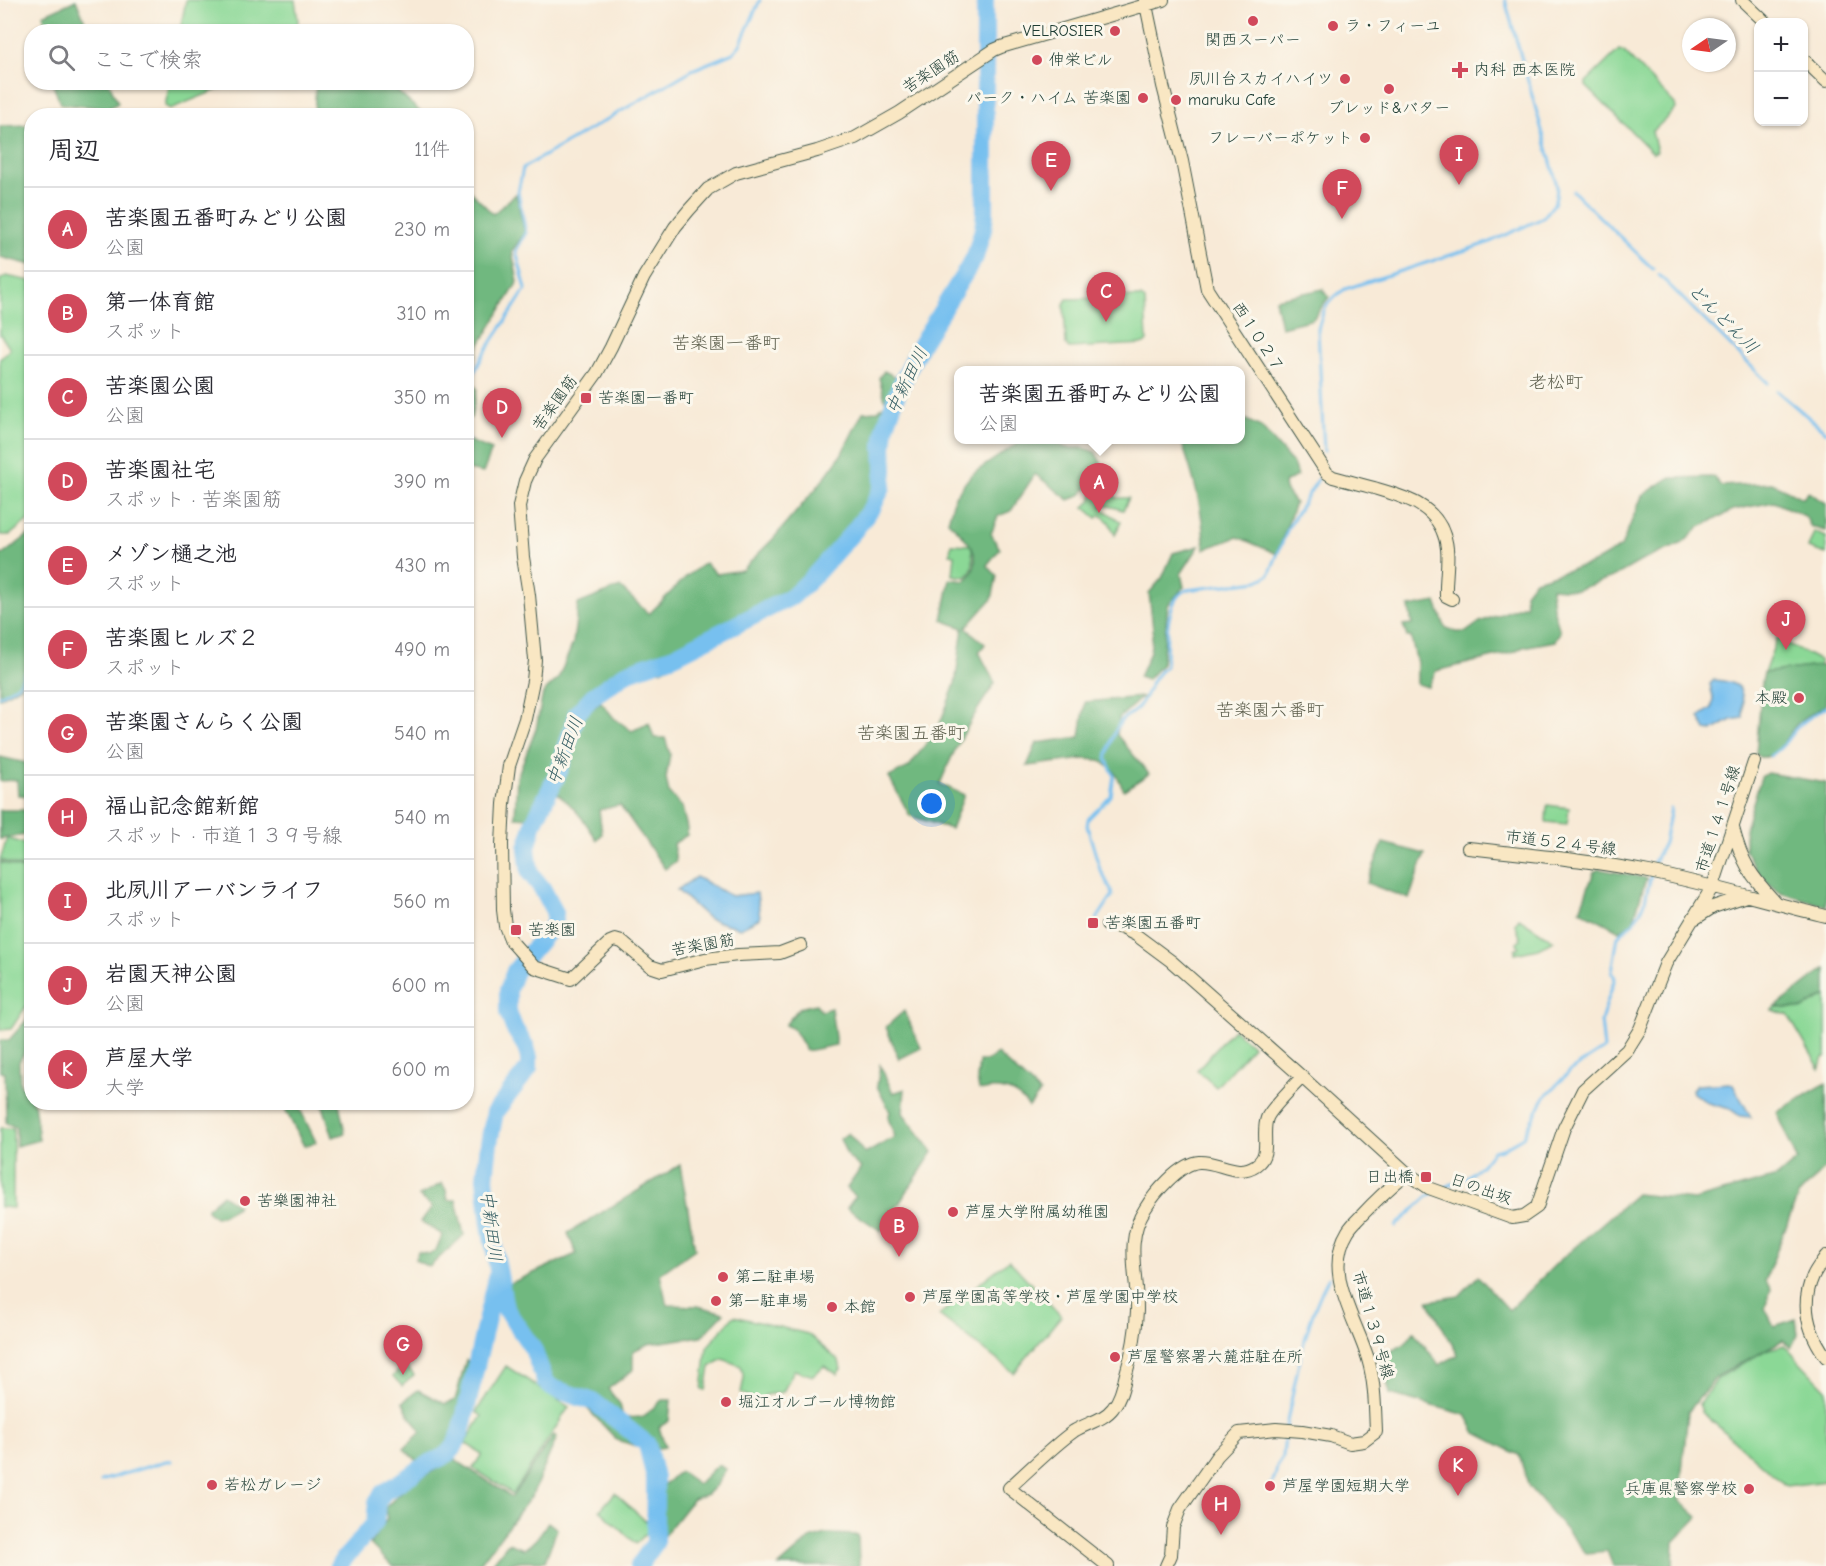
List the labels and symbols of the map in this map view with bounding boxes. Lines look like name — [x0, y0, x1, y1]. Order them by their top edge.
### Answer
marker: 関西スーパー — [1246, 14, 1260, 28]
place label: ラ・フィーユ — [1345, 17, 1441, 35]
north arrow — [1682, 18, 1736, 72]
marker: ラ・フィーユ — [1326, 19, 1340, 33]
place label: VELROSIER — [1023, 22, 1103, 40]
marker: VELROSIER — [1108, 24, 1122, 38]
place label: 関西スーパー — [1205, 31, 1301, 49]
street label: 苦楽園筋 — [899, 47, 963, 97]
place label: 伸栄ビル — [1049, 51, 1113, 69]
marker: 伸栄ビル — [1030, 53, 1044, 67]
marker: 内科 西本医院 — [1451, 61, 1469, 79]
place label: 内科 西本医院 — [1474, 61, 1575, 79]
place label: 夙川台スカイハイツ — [1189, 70, 1333, 88]
marker: 夙川台スカイハイツ — [1338, 72, 1352, 86]
marker: ブレッド&バター — [1382, 82, 1396, 96]
place label: パーク・ハイム 苦楽園 — [966, 89, 1131, 107]
marker: パーク・ハイム 苦楽園 — [1136, 91, 1150, 105]
place label: maruku Cafe — [1188, 91, 1276, 109]
marker: maruku Cafe — [1169, 93, 1183, 107]
place label: ブレッド&バター — [1328, 99, 1450, 117]
place label: フレーバーポケット — [1208, 129, 1353, 147]
marker: フレーバーポケット — [1358, 131, 1372, 145]
pin: I — [1440, 136, 1478, 185]
pin: E — [1032, 142, 1070, 191]
pin: F — [1322, 170, 1362, 219]
pin: C — [1086, 272, 1126, 322]
water label: どんどん川 — [1683, 279, 1763, 359]
street label: 西１０２７ — [1229, 299, 1287, 375]
district label: 苦楽園一番町 — [672, 333, 780, 354]
water label: 中新田川 — [882, 344, 932, 418]
street label: 苦楽園筋 — [529, 372, 581, 434]
district label: 老松町 — [1529, 372, 1583, 393]
pin: D — [482, 388, 522, 438]
place label: 苦楽園一番町 — [598, 389, 694, 407]
marker: 苦楽園一番町 — [579, 391, 593, 405]
pin: A — [1080, 464, 1118, 513]
pin: J — [1766, 600, 1806, 650]
place label: 本殿 — [1755, 689, 1787, 707]
marker: 本殿 — [1792, 691, 1806, 705]
district label: 苦楽園六番町 — [1216, 700, 1324, 721]
water label: 中新田川 — [542, 714, 588, 788]
district label: 苦楽園五番町 — [857, 723, 965, 744]
street label: 市道１４１号線 — [1692, 763, 1744, 875]
your location — [917, 789, 946, 818]
street label: 市道５２４号線 — [1504, 827, 1618, 859]
place label: 苦楽園五番町 — [1105, 914, 1201, 932]
marker: 苦楽園五番町 — [1086, 916, 1100, 930]
place label: 苦楽園 — [528, 921, 576, 939]
marker: 苦楽園 — [509, 923, 523, 937]
street label: 苦楽園筋 — [670, 931, 736, 959]
place label: 日出橋 — [1366, 1168, 1414, 1186]
marker: 日出橋 — [1419, 1170, 1433, 1184]
street label: 日の出坂 — [1448, 1170, 1514, 1208]
water label: 中新田川 — [476, 1189, 506, 1263]
place label: 苦樂園神社 — [257, 1192, 337, 1210]
marker: 苦樂園神社 — [238, 1194, 252, 1208]
place label: 芦屋大学附属幼稚園 — [965, 1203, 1109, 1221]
marker: 芦屋大学附属幼稚園 — [946, 1205, 960, 1219]
pin: B — [880, 1208, 918, 1257]
place label: 第二駐車場 — [735, 1268, 815, 1286]
street label: 市道１３９号線 — [1349, 1269, 1397, 1381]
marker: 第二駐車場 — [716, 1270, 730, 1284]
place label: 芦屋学園高等学校・芦屋学園中学校 — [922, 1288, 1178, 1306]
marker: 芦屋学園高等学校・芦屋学園中学校 — [903, 1290, 917, 1304]
place label: 第一駐車場 — [728, 1292, 808, 1310]
marker: 第一駐車場 — [709, 1294, 723, 1308]
place label: 本館 — [844, 1298, 876, 1316]
marker: 本館 — [825, 1300, 839, 1314]
pin: G — [384, 1326, 422, 1375]
place label: 芦屋警察署六麓荘駐在所 — [1127, 1348, 1303, 1366]
marker: 芦屋警察署六麓荘駐在所 — [1108, 1350, 1122, 1364]
place label: 堀江オルゴール博物館 — [738, 1393, 896, 1411]
marker: 堀江オルゴール博物館 — [719, 1395, 733, 1409]
pin: K — [1438, 1446, 1478, 1496]
place label: 若松ガレージ — [224, 1476, 321, 1494]
place label: 芦屋学園短期大学 — [1282, 1477, 1410, 1495]
marker: 若松ガレージ — [205, 1478, 219, 1492]
marker: 芦屋学園短期大学 — [1263, 1479, 1277, 1493]
place label: 兵庫県警察学校 — [1625, 1480, 1737, 1498]
marker: 兵庫県警察学校 — [1742, 1482, 1756, 1496]
pin: H — [1202, 1486, 1240, 1535]

